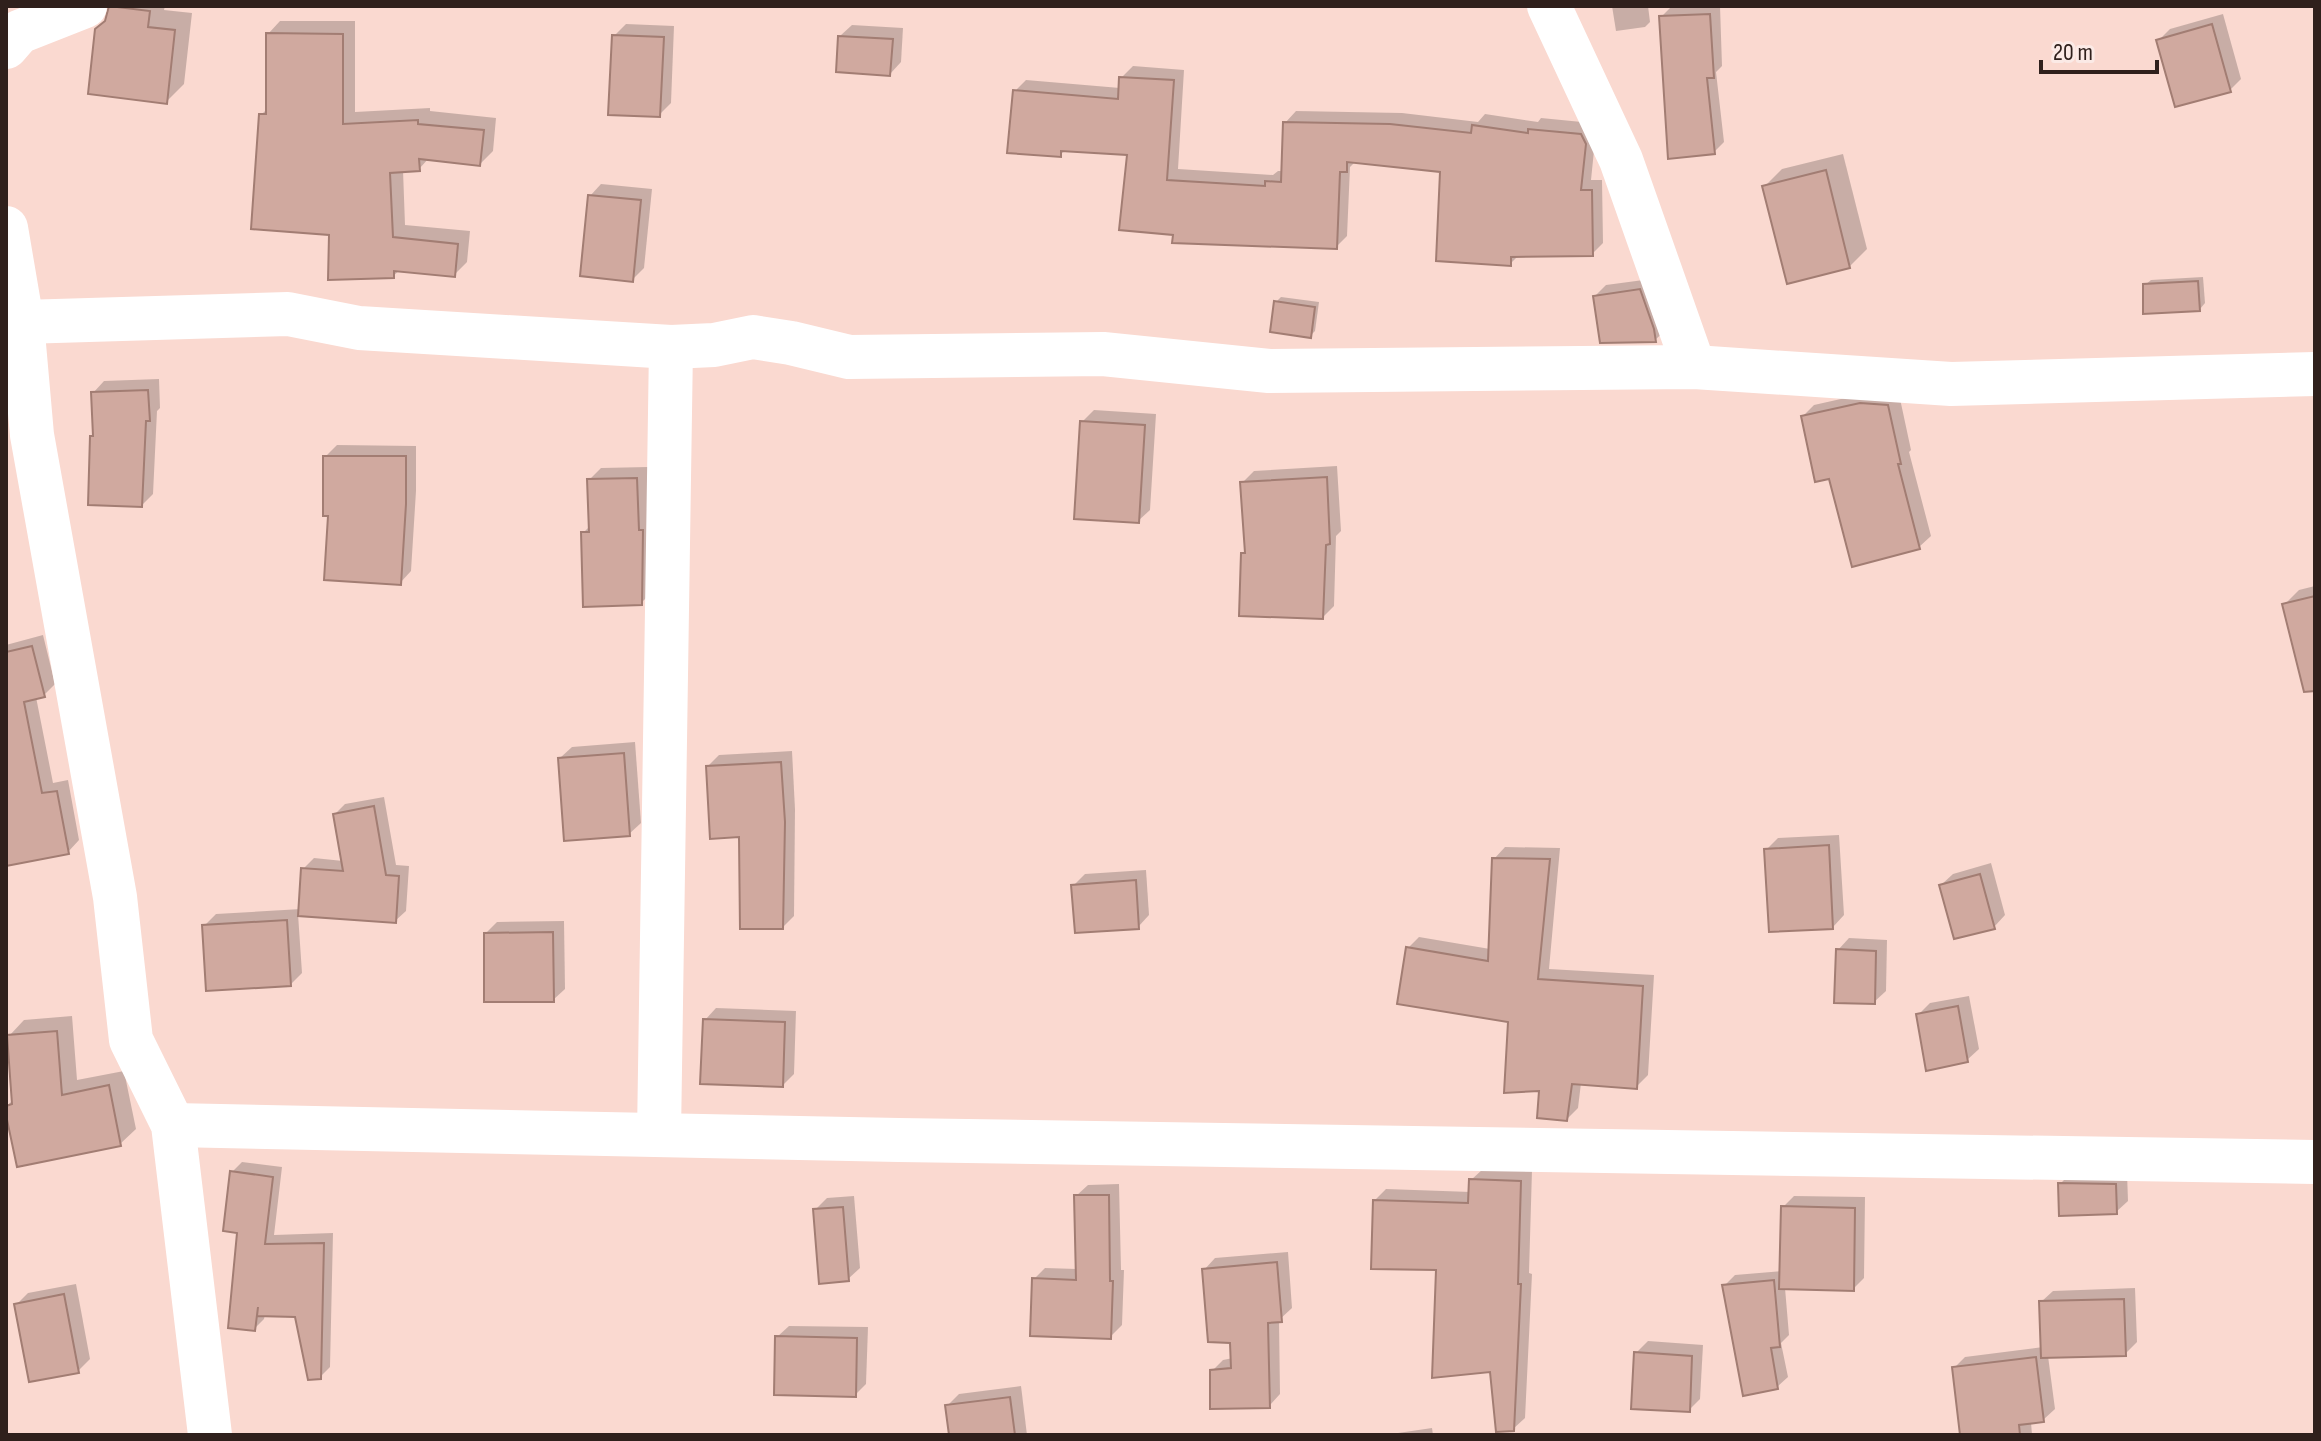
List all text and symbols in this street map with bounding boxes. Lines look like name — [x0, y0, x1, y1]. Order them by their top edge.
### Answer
scale bar — [2041, 24, 2157, 74]
text: 20 m — [2053, 38, 2093, 67]

